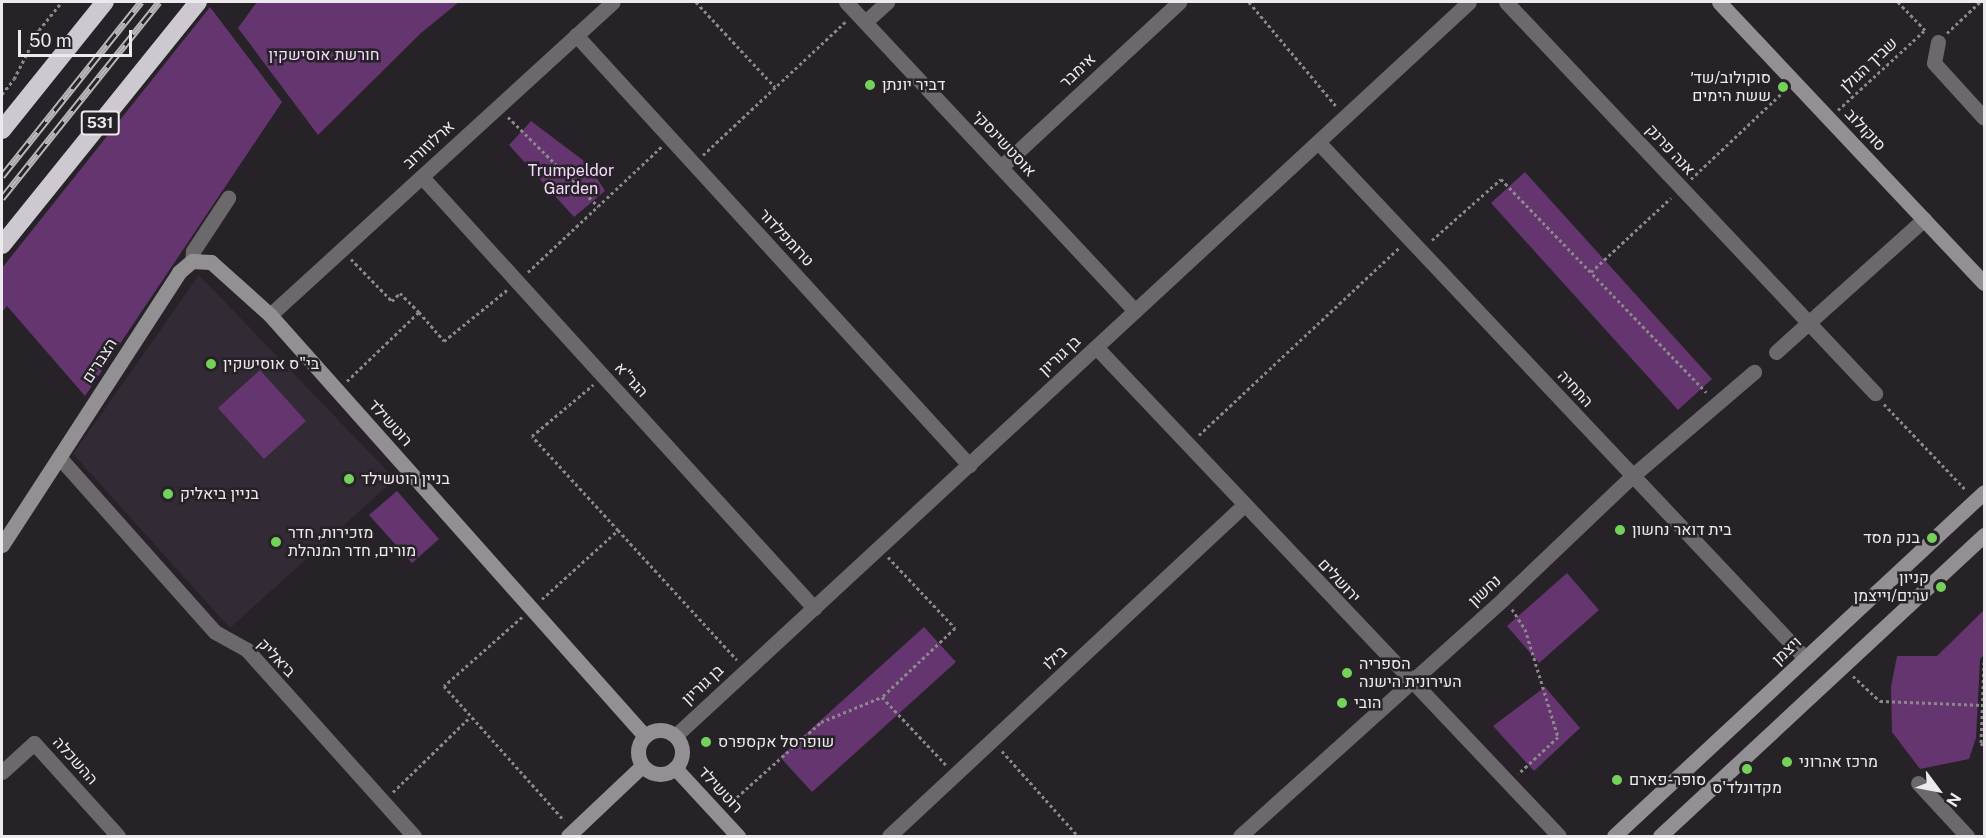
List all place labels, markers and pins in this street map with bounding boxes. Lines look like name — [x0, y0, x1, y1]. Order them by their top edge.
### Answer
place label: סוקולוב/שד׳ ששת הימים — [1691, 68, 1771, 106]
place label: דביר יונתן — [882, 75, 945, 95]
marker: דביר יונתן — [863, 78, 877, 92]
marker: סוקולוב/שד׳ ששת הימים — [1776, 80, 1790, 94]
place label: בי"ס אוסישקין — [223, 354, 319, 374]
marker: בי"ס אוסישקין — [204, 357, 218, 371]
place label: בניין רוטשילד — [361, 469, 450, 489]
marker: בניין רוטשילד — [342, 472, 356, 486]
place label: בניין ביאליק — [180, 484, 259, 504]
marker: בניין ביאליק — [161, 487, 175, 501]
place label: בית דואר נחשון — [1632, 520, 1732, 540]
place label: מזכירות, חדר מורים, חדר המנהלת — [288, 523, 416, 561]
marker: בית דואר נחשון — [1613, 523, 1627, 537]
place label: בנק מסד — [1863, 528, 1920, 548]
marker: בנק מסד — [1925, 531, 1939, 545]
marker: מזכירות, חדר מורים, חדר המנהלת — [269, 535, 283, 549]
place label: קניון ערים/וייצמן — [1853, 568, 1929, 606]
marker: קניון ערים/וייצמן — [1934, 580, 1948, 594]
place label: הספריה העירונית הישנה — [1359, 654, 1462, 692]
marker: הספריה העירונית הישנה — [1340, 666, 1354, 680]
place label: הובי — [1354, 693, 1381, 713]
marker: הובי — [1335, 696, 1349, 710]
place label: שופרסל אקספרס — [718, 732, 834, 752]
marker: שופרסל אקספרס — [699, 735, 713, 749]
place label: מרכז אהרוני — [1799, 752, 1878, 772]
marker: מרכז אהרוני — [1780, 755, 1794, 769]
marker: מקדונלד'ס — [1740, 762, 1754, 776]
place label: סופר-פארם — [1629, 770, 1706, 790]
marker: סופר-פארם — [1610, 773, 1624, 787]
place label: מקדונלד'ס — [1712, 778, 1782, 798]

